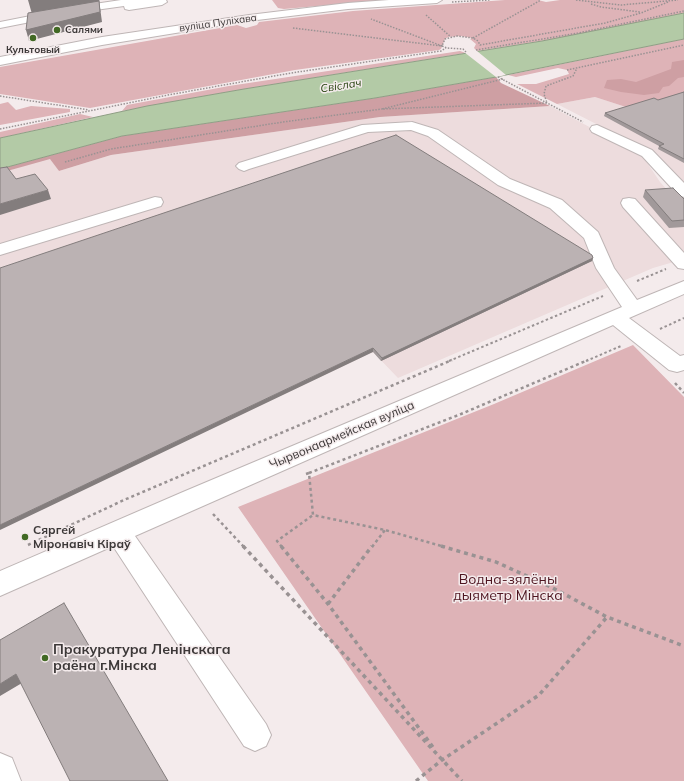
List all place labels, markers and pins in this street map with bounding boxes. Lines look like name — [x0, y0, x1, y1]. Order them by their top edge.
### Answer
place label: Салями — [65, 24, 103, 36]
marker: Салями — [52, 25, 62, 35]
marker: Культовый — [28, 33, 38, 43]
place label: Культовый — [6, 44, 60, 56]
place label: Сяргей Міронавіч Кіраў — [33, 523, 131, 551]
marker: Сяргей Міронавіч Кіраў — [20, 532, 30, 542]
place label: Пракуратура Ленінскага раёна г.Мінска — [53, 642, 231, 674]
marker: Пракуратура Ленінскага раёна г.Мінска — [40, 653, 50, 663]

